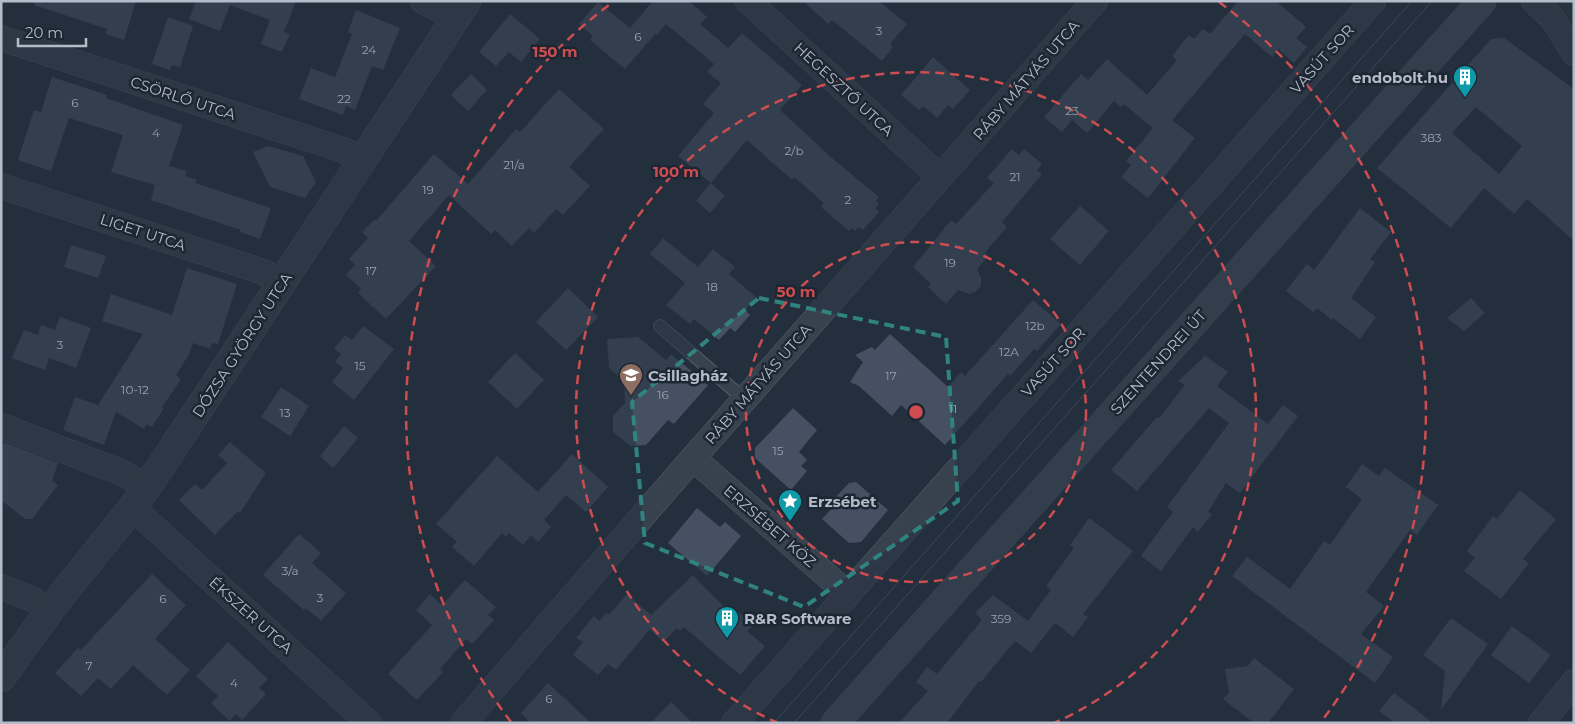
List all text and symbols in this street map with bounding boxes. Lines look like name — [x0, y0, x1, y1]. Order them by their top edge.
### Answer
scale bar — [18, 15, 85, 47]
street label: RÁBY MÁTYÁS UTCA — [969, 16, 1083, 144]
street label: VASÚT SOR — [1286, 20, 1358, 98]
text: 20 m — [25, 23, 63, 42]
house number: 3 — [876, 23, 883, 38]
house number: 6 — [634, 29, 642, 44]
street label: HEGESZTŐ UTCA — [790, 38, 898, 140]
house number: 24 — [362, 42, 376, 57]
text: 150 m — [533, 42, 577, 61]
building icon: endobolt.hu — [1452, 64, 1478, 98]
place label: endobolt.hu — [1352, 68, 1448, 87]
street label: CSÖRLŐ UTCA — [128, 72, 238, 124]
house number: 22 — [337, 91, 351, 106]
house number: 6 — [71, 95, 79, 110]
house number: 23 — [1065, 103, 1079, 118]
house number: 4 — [152, 125, 160, 140]
house number: 383 — [1420, 130, 1442, 145]
house number: 2/b — [784, 143, 804, 158]
house number: 21/a — [503, 157, 525, 172]
text: 100 m — [653, 162, 699, 181]
house number: 21 — [1009, 169, 1021, 184]
house number: 19 — [422, 182, 434, 197]
house number: 2 — [845, 192, 852, 207]
street label: LIGET UTCA — [98, 209, 188, 255]
house number: 19 — [944, 255, 956, 270]
house number: 17 — [365, 263, 377, 278]
street label: DÓZSA GYÖRGY UTCA — [188, 269, 296, 421]
house number: 18 — [706, 279, 718, 294]
text: 50 m — [776, 282, 816, 301]
street label: SZENTENDREI ÚT — [1106, 306, 1210, 418]
house number: 12b — [1025, 318, 1045, 333]
street label: RÁBY MÁTYÁS UTCA — [701, 320, 815, 448]
street label: VASÚT SOR — [1017, 323, 1089, 401]
house number: 3 — [57, 337, 64, 352]
house number: 12A — [999, 344, 1019, 359]
house number: 15 — [354, 358, 366, 373]
school or university icon: Csillagház — [618, 362, 644, 396]
place label: Csillagház — [648, 366, 728, 385]
house number: 17 — [885, 368, 897, 383]
house number: 10-12 — [121, 382, 149, 397]
house number: 16 — [657, 387, 669, 402]
house number: 11 — [949, 401, 957, 416]
centre of rings — [907, 403, 925, 421]
house number: 13 — [279, 405, 291, 420]
house number: 15 — [772, 443, 784, 458]
street label: ERZSÉBET KÖZ — [720, 481, 820, 571]
place icon: Erzsébet — [777, 488, 803, 522]
place label: Erzsébet — [808, 492, 877, 511]
house number: 3/a — [281, 563, 299, 578]
street label: ÉKSZER UTCA — [205, 573, 297, 658]
house number: 3 — [317, 590, 324, 605]
house number: 6 — [159, 591, 167, 606]
building icon: R&R Software — [714, 605, 740, 639]
place label: R&R Software — [744, 609, 852, 628]
house number: 359 — [991, 611, 1011, 626]
house number: 7 — [85, 658, 93, 673]
house number: 4 — [230, 675, 238, 690]
house number: 6 — [545, 691, 553, 706]

